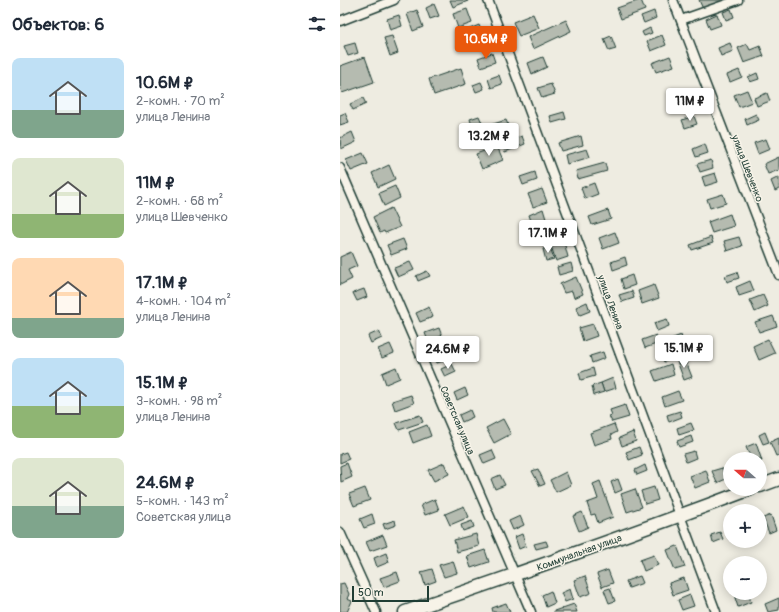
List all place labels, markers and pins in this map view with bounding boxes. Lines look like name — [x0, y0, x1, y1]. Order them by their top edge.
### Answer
pin: 10.6M ₽ — [449, 26, 523, 60]
pin: 11M ₽ — [662, 88, 718, 122]
pin: 13.2M ₽ — [452, 123, 526, 157]
pin: 17.1M ₽ — [511, 220, 585, 254]
pin: 15.1M ₽ — [647, 335, 721, 369]
pin: 24.6M ₽ — [411, 336, 485, 370]

